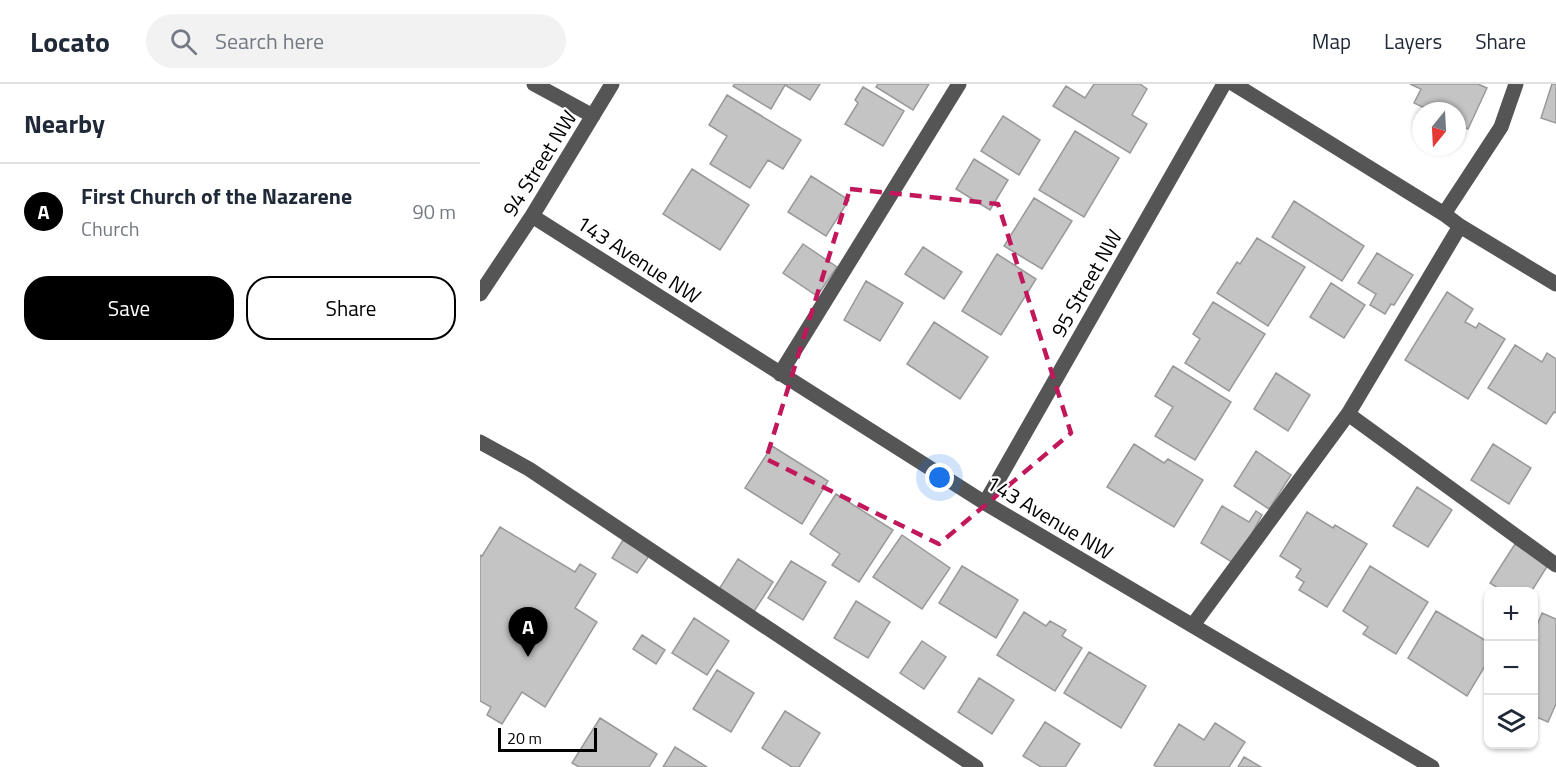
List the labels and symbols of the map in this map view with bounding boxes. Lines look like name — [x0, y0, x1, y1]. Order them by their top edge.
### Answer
north arrow — [1412, 102, 1466, 156]
street label: 94 Street NW — [494, 104, 584, 222]
street label: 143 Avenue NW — [570, 207, 708, 311]
street label: 95 Street NW — [1042, 223, 1130, 343]
your location — [925, 463, 954, 492]
street label: 143 Avenue NW — [980, 466, 1120, 568]
pin: A — [508, 608, 548, 657]
scale bar — [498, 725, 597, 752]

